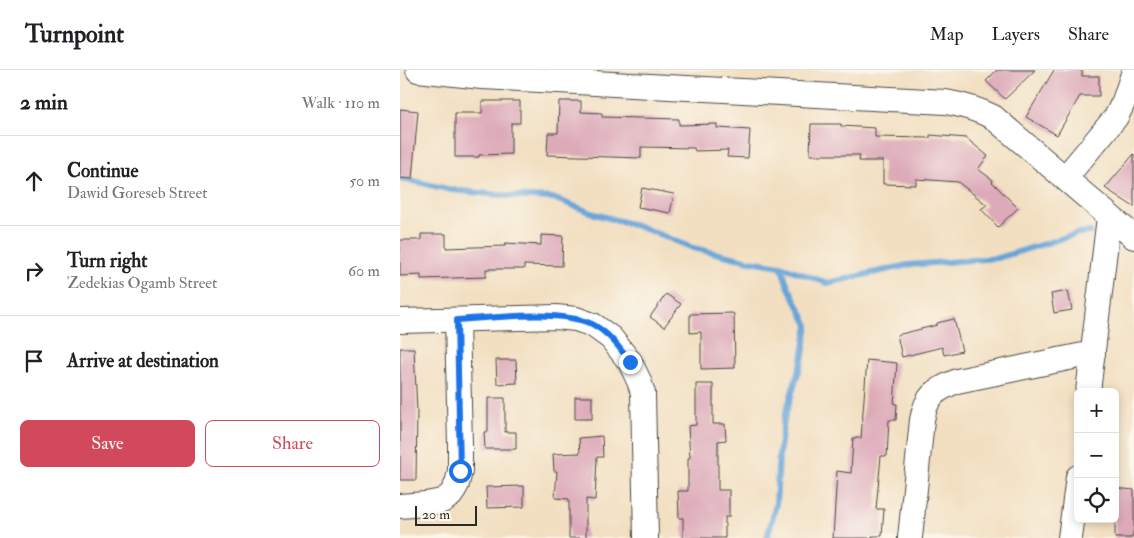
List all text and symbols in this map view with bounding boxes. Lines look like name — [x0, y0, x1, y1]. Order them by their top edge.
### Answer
text: Turnpoint — [25, 19, 124, 50]
text: Map — [930, 23, 964, 46]
text: Layers — [992, 23, 1040, 46]
text: Share — [1068, 23, 1109, 46]
text: 2 min — [20, 89, 68, 116]
text: Walk · 110 m — [302, 93, 380, 113]
text: Continue — [67, 159, 138, 183]
icon: ahead — [20, 167, 48, 195]
text: 50 m — [349, 171, 380, 191]
text: Dawid Goreseb Street — [67, 183, 207, 203]
text: Turn right — [67, 249, 147, 273]
icon: right — [20, 257, 48, 285]
text: 60 m — [348, 261, 380, 281]
text: Zedekias Ogamb Street — [67, 273, 217, 293]
icon: arrive — [20, 347, 48, 375]
text: Arrive at destination — [67, 349, 219, 373]
route end — [619, 351, 642, 374]
map controls — [1074, 388, 1119, 523]
button: + — [1074, 388, 1119, 433]
button: Save — [20, 420, 195, 467]
button: Share — [205, 420, 380, 467]
button: − — [1074, 433, 1119, 478]
route start — [449, 460, 472, 483]
button: locate — [1074, 478, 1119, 523]
scale bar — [415, 503, 478, 526]
text: 20 m — [422, 506, 450, 523]

